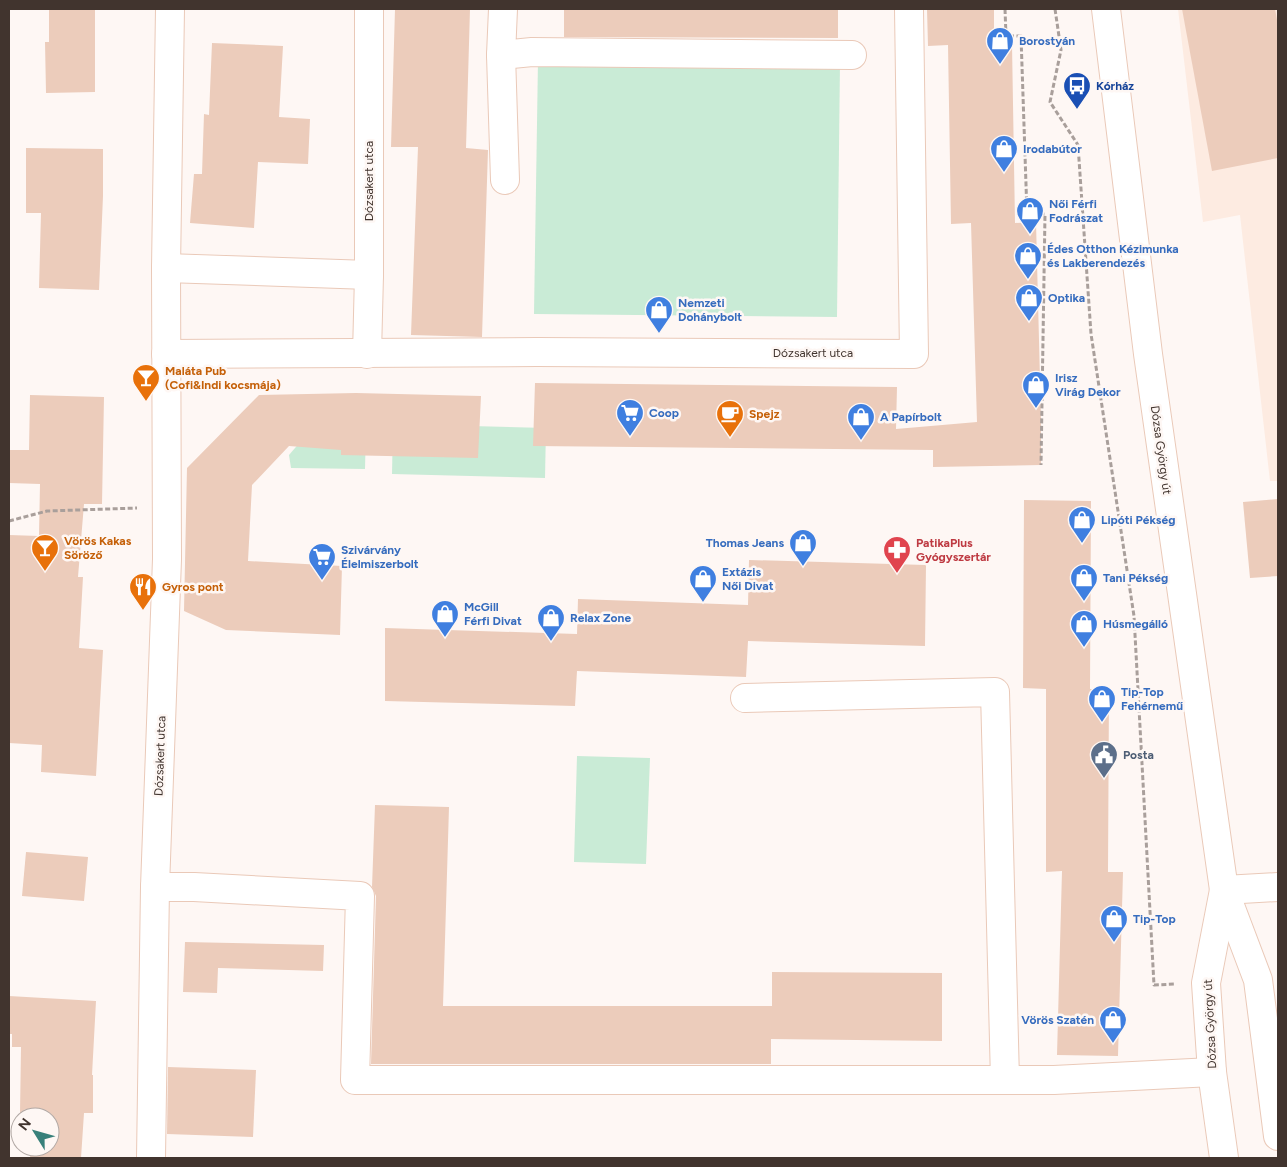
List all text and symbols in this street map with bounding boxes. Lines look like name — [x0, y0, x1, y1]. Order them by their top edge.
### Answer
shop icon: Borostyán — [985, 26, 1015, 65]
place label: Borostyán — [1019, 34, 1075, 48]
bus stop icon: Kórház — [1062, 71, 1092, 110]
place label: Kórház — [1096, 79, 1134, 93]
shop icon: Irodabútor — [989, 134, 1019, 173]
street label: Dózsakert utca — [362, 141, 376, 221]
place label: Irodabútor — [1023, 142, 1082, 156]
shop icon: Női Férfi Fodrászat — [1015, 196, 1045, 235]
place label: Női Férfi Fodrászat — [1049, 197, 1103, 225]
shop icon: Édes Otthon Kézimunka és Lakberendezés — [1013, 241, 1043, 280]
place label: Édes Otthon Kézimunka és Lakberendezés — [1047, 242, 1179, 270]
shop icon: Optika — [1014, 283, 1044, 322]
place label: Optika — [1048, 291, 1085, 305]
shop icon: Nemzeti Dohánybolt — [644, 295, 674, 334]
place label: Nemzeti Dohánybolt — [678, 296, 742, 324]
street label: Dózsakert utca — [773, 346, 853, 360]
bar icon: Maláta Pub (Cofi&Indi kocsmája) — [131, 363, 161, 402]
place label: Maláta Pub (Cofi&Indi kocsmája) — [165, 364, 281, 392]
shop icon: Irisz Virág Dekor — [1021, 370, 1051, 409]
place label: Irisz Virág Dekor — [1055, 371, 1121, 399]
supermarket icon: Coop — [615, 398, 645, 437]
cafe icon: Spejz — [715, 399, 745, 438]
shop icon: A Papírbolt — [846, 402, 876, 441]
street label: Dózsa György út — [1148, 405, 1174, 496]
place label: Coop — [649, 406, 679, 420]
place label: Spejz — [749, 407, 780, 421]
place label: A Papírbolt — [880, 410, 942, 424]
shop icon: Lipóti Pékség — [1067, 505, 1097, 544]
place label: Lipóti Pékség — [1101, 513, 1175, 527]
shop icon: Thomas Jeans — [788, 528, 818, 567]
bar icon: Vörös Kakas Söröző — [30, 533, 60, 572]
place label: Vörös Kakas Söröző — [64, 534, 132, 562]
pharmacy icon: PatikaPlus Gyógyszertár — [882, 535, 912, 574]
place label: Thomas Jeans — [706, 536, 784, 550]
place label: PatikaPlus Gyógyszertár — [916, 536, 991, 564]
supermarket icon: Szivárvány Élelmiszerbolt — [307, 542, 337, 581]
place label: Szivárvány Élelmiszerbolt — [341, 543, 419, 571]
shop icon: Tani Pékség — [1069, 563, 1099, 602]
shop icon: Extázis Női Divat — [688, 564, 718, 603]
place label: Extázis Női Divat — [722, 565, 774, 593]
place label: Tani Pékség — [1103, 571, 1168, 585]
restaurant icon: Gyros pont — [128, 572, 158, 611]
place label: Gyros pont — [162, 580, 224, 594]
shop icon: McGill Férfi Divat — [430, 599, 460, 638]
place label: McGill Férfi Divat — [464, 600, 522, 628]
shop icon: Relax Zone — [536, 603, 566, 642]
shop icon: Húsmegálló — [1069, 609, 1099, 648]
place label: Relax Zone — [570, 611, 631, 625]
place label: Húsmegálló — [1103, 617, 1168, 631]
shop icon: Tip-Top Fehérnemű — [1087, 684, 1117, 723]
place label: Tip-Top Fehérnemű — [1121, 685, 1183, 713]
street label: Dózsakert utca — [152, 716, 168, 796]
public building icon: Posta — [1089, 740, 1119, 779]
place label: Posta — [1123, 748, 1154, 762]
shop icon: Tip-Top — [1099, 904, 1129, 943]
place label: Tip-Top — [1133, 912, 1176, 926]
street label: Dózsa György út — [1201, 978, 1219, 1069]
shop icon: Vörös Szatén — [1098, 1005, 1128, 1044]
place label: Vörös Szatén — [1021, 1013, 1094, 1027]
north arrow — [10, 1107, 60, 1157]
text: N — [15, 1115, 35, 1134]

